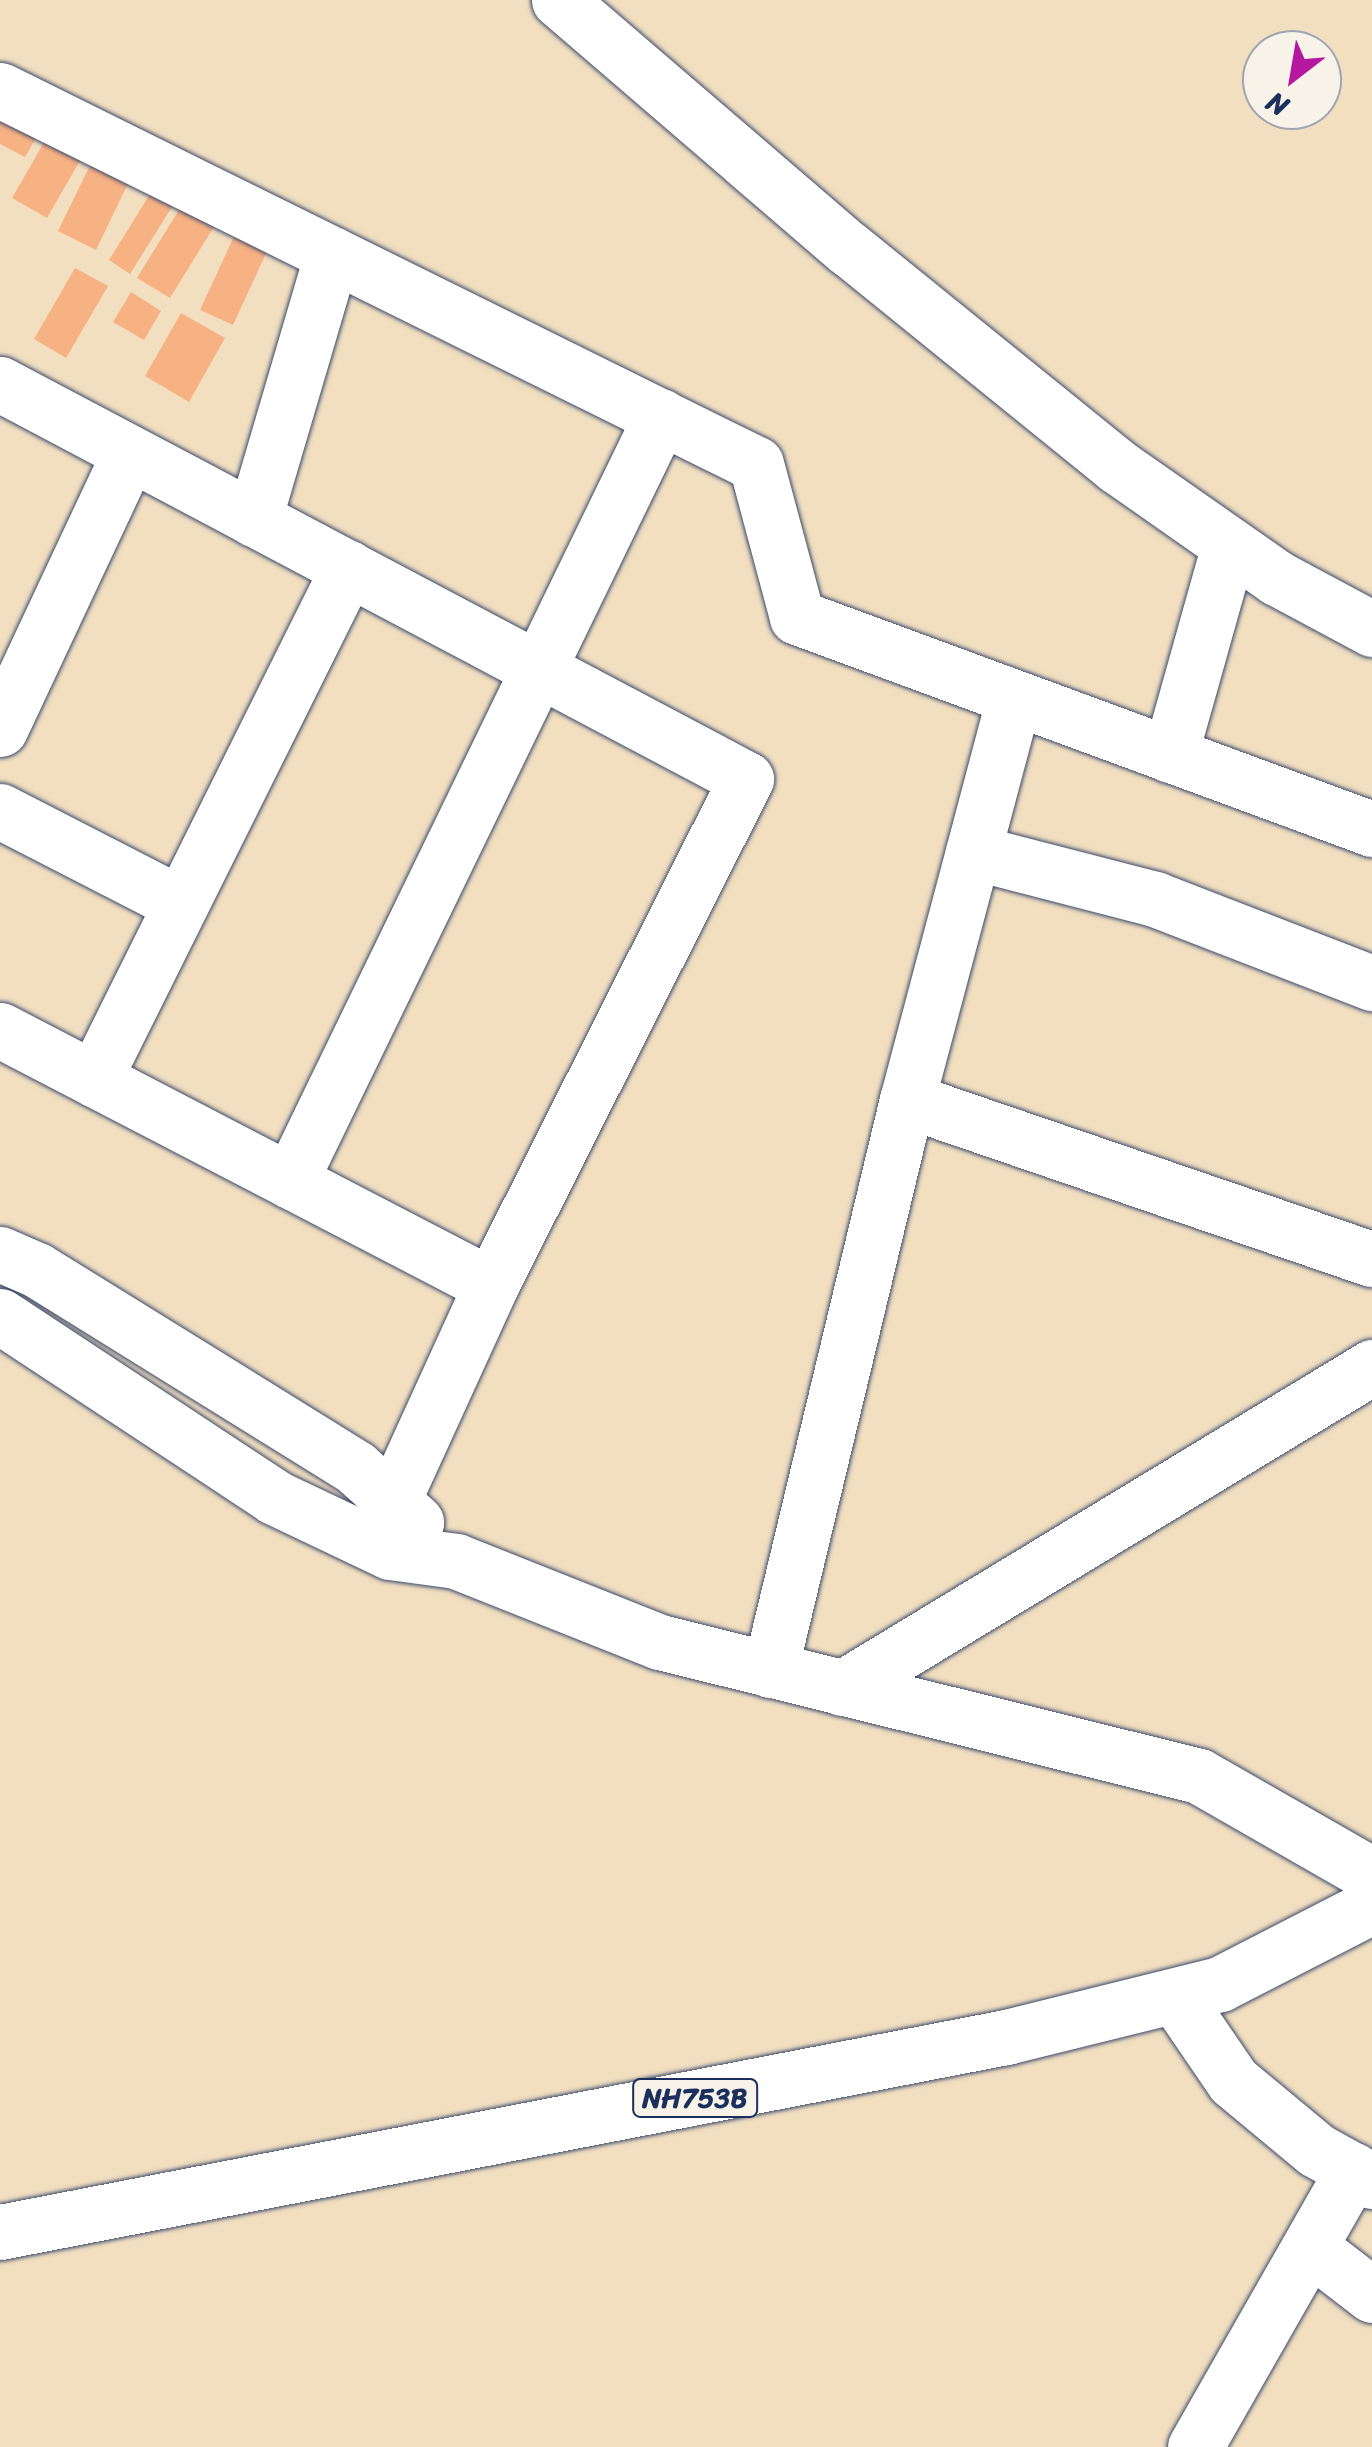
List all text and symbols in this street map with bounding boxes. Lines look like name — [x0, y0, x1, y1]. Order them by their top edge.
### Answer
north arrow — [1242, 30, 1342, 130]
text: N — [1256, 78, 1298, 130]
road number: NH753B — [630, 2075, 760, 2121]

